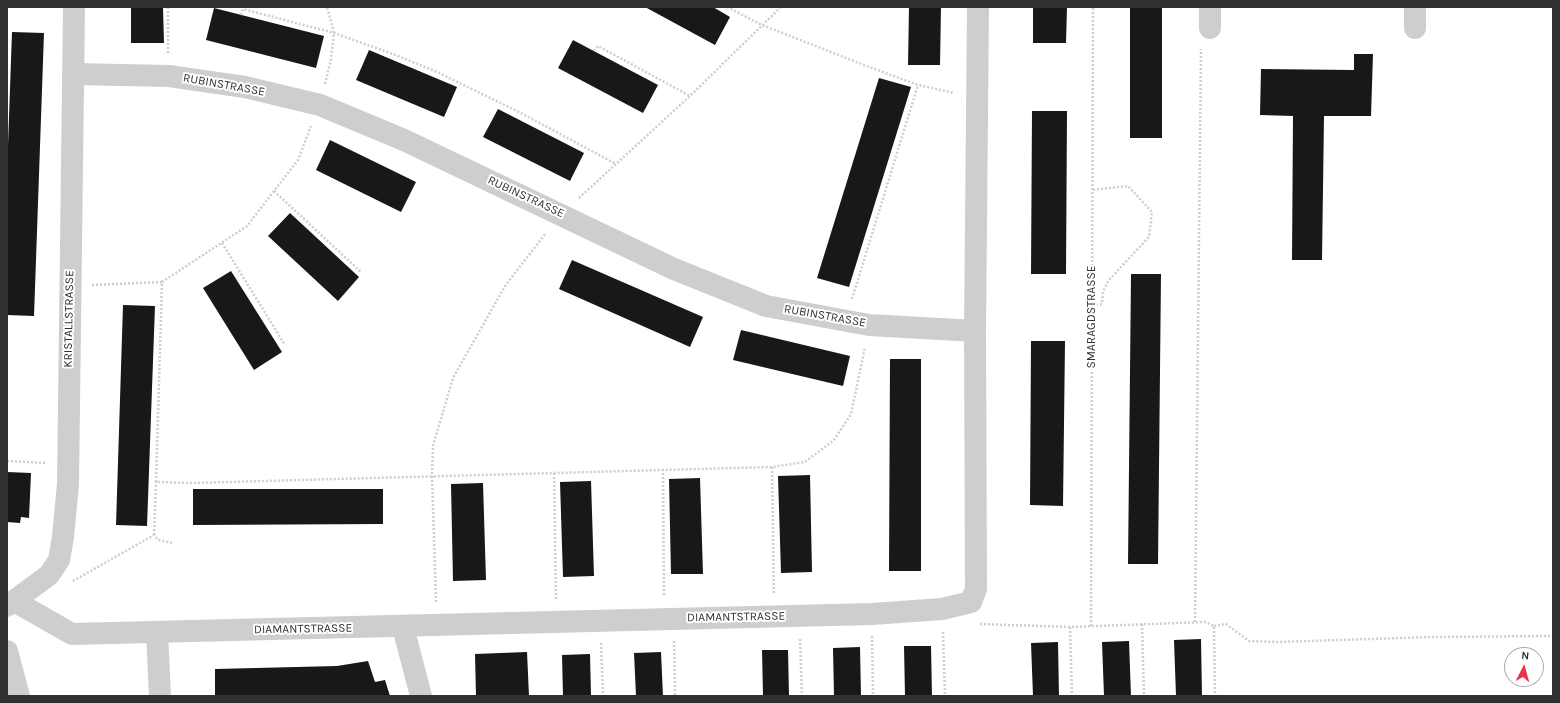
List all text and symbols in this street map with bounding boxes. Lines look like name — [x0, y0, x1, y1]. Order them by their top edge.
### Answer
street label: RUBINSTRASSE — [182, 71, 266, 99]
street label: RUBINSTRASSE — [485, 173, 567, 221]
street label: SMARAGDSTRASSE — [1085, 266, 1099, 368]
street label: KRISTALLSTRASSE — [61, 270, 77, 368]
street label: RUBINSTRASSE — [783, 302, 867, 330]
street label: DIAMANTSTRASSE — [687, 609, 785, 625]
street label: DIAMANTSTRASSE — [254, 621, 352, 637]
north arrow — [1504, 647, 1544, 687]
text: N — [1521, 649, 1530, 662]

